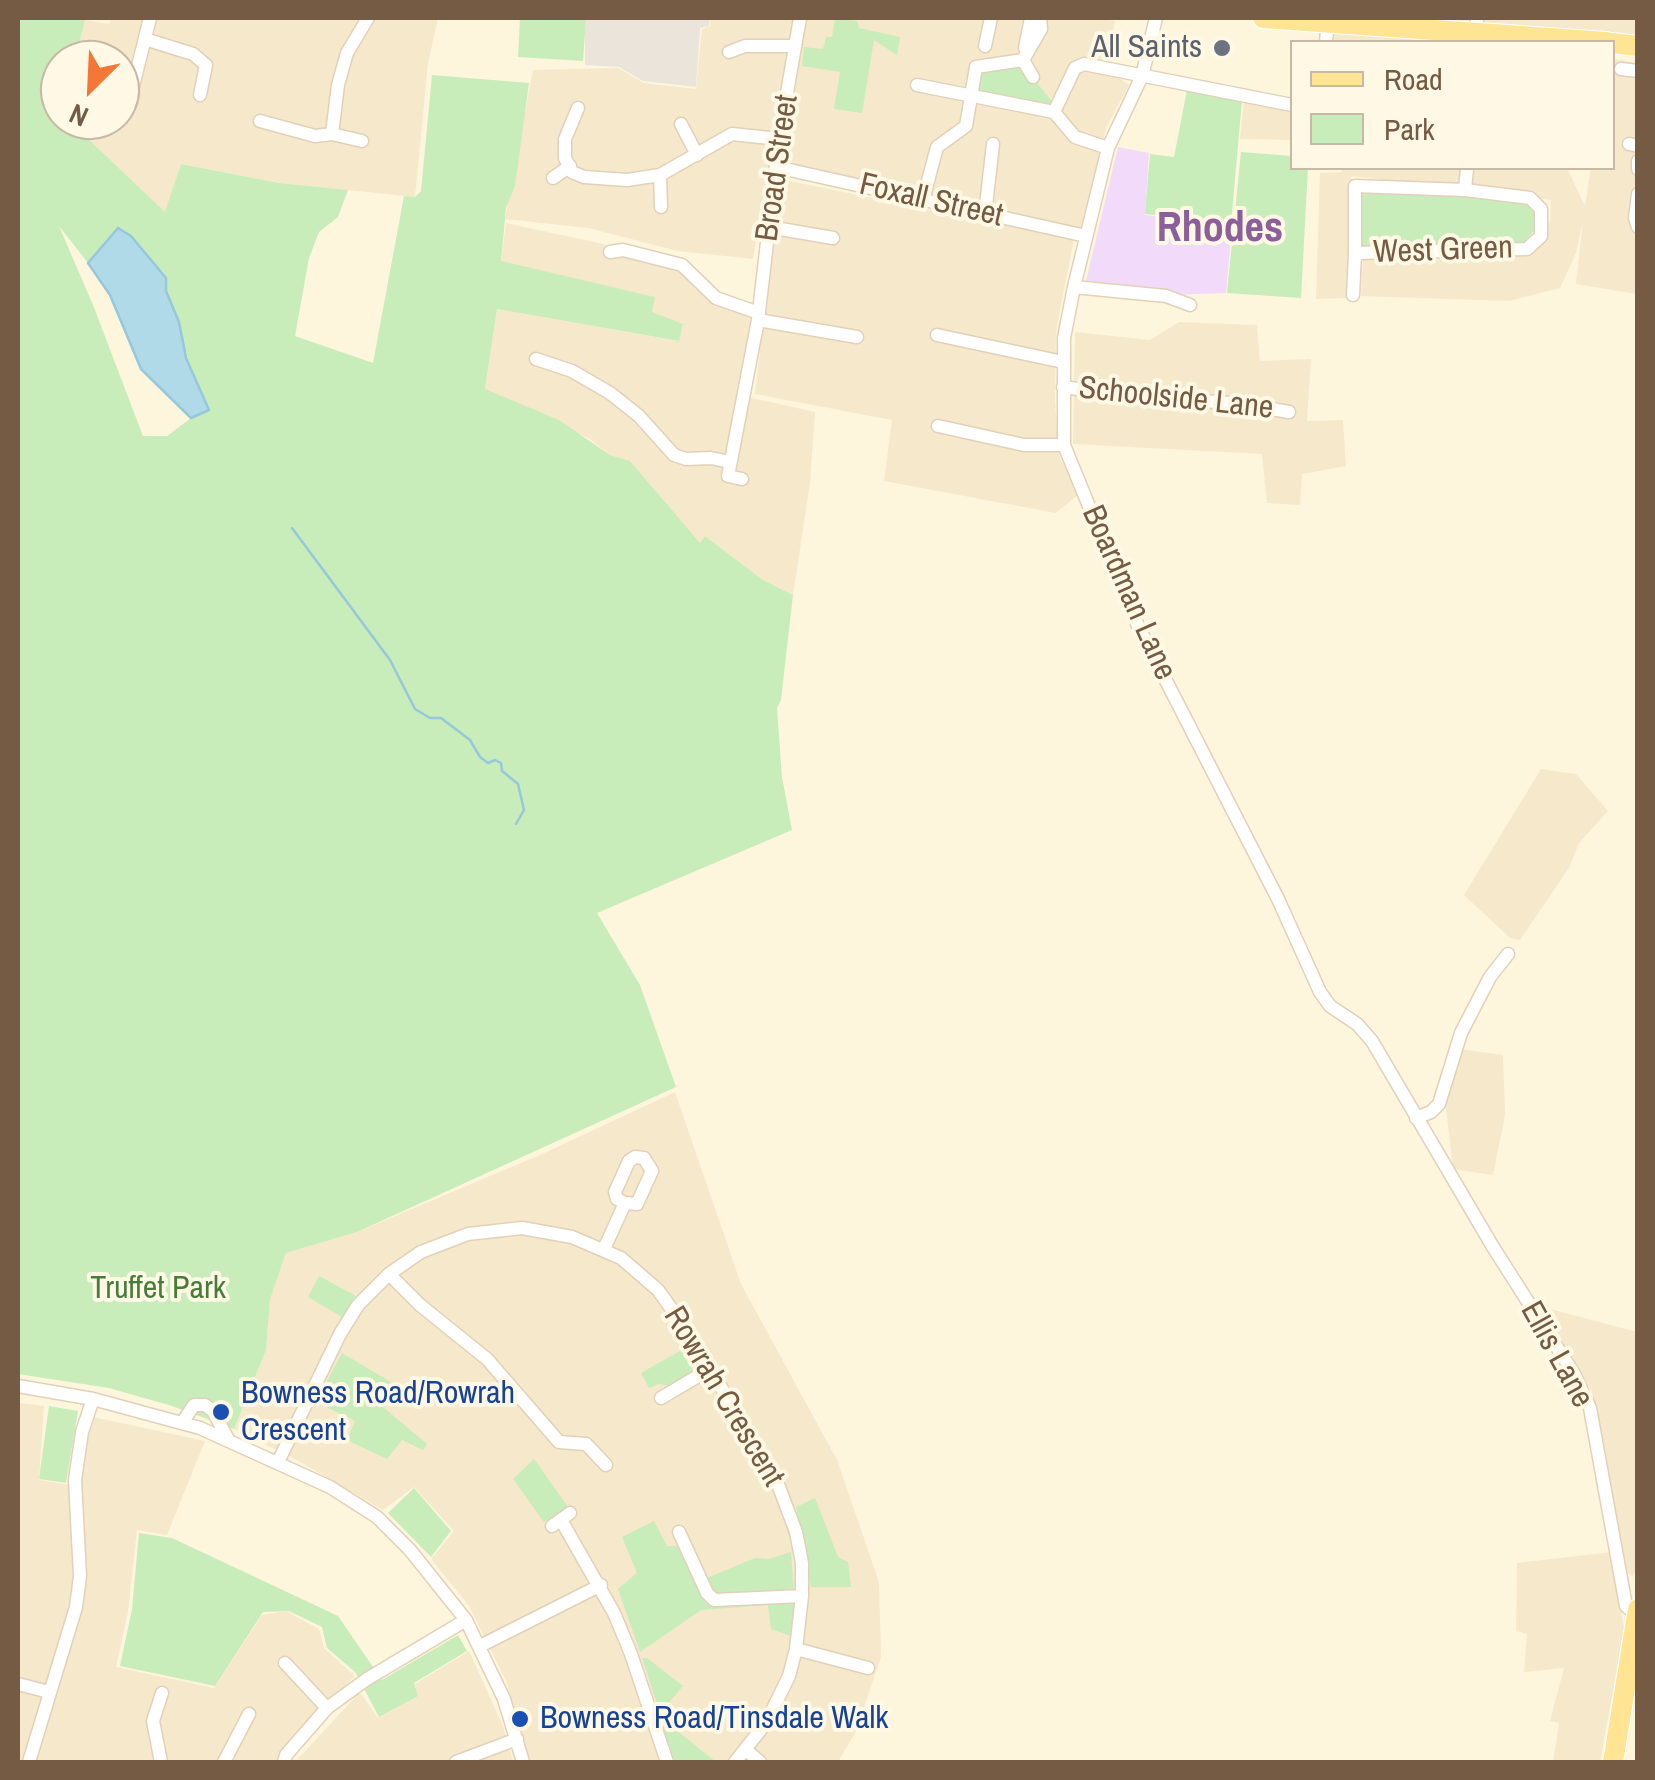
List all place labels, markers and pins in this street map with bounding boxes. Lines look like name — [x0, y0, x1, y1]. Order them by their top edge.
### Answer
place label: All Saints — [1091, 29, 1202, 67]
marker: All Saints — [1211, 37, 1233, 59]
place label: Bowness Road/Rowrah Crescent — [241, 1375, 515, 1450]
marker: Bowness Road/Rowrah Crescent — [210, 1401, 232, 1423]
place label: Bowness Road/Tinsdale Walk — [540, 1700, 888, 1738]
marker: Bowness Road/Tinsdale Walk — [509, 1708, 531, 1730]

